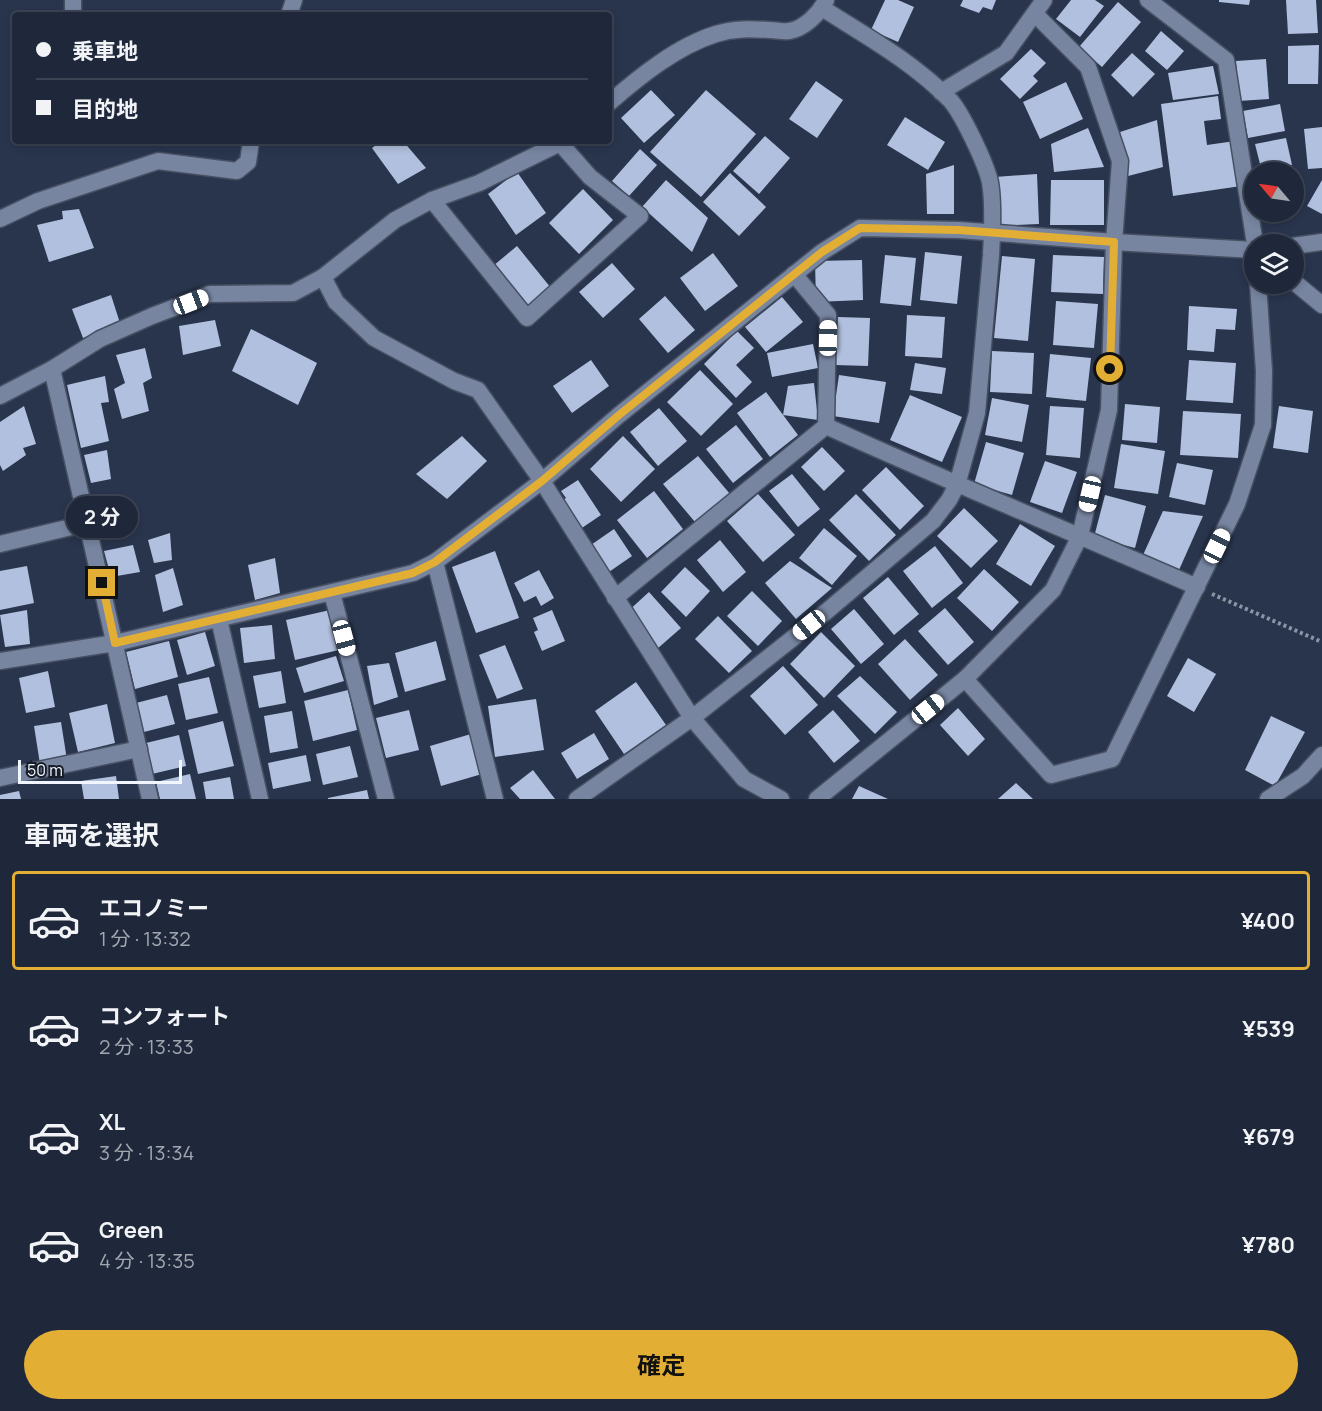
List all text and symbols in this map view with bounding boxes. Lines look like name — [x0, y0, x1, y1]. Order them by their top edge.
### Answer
text: 乗車地 — [72, 36, 138, 66]
text: 目的地 — [72, 94, 138, 124]
north arrow — [1244, 162, 1304, 222]
map controls — [1244, 162, 1304, 294]
button: layers — [1244, 234, 1304, 294]
car — [171, 287, 211, 317]
car — [819, 320, 837, 356]
route start — [1096, 355, 1123, 382]
car — [1077, 474, 1103, 514]
callout: 2 分 — [66, 496, 138, 538]
text: 2 分 — [84, 503, 120, 530]
car — [1201, 526, 1233, 566]
route end — [88, 569, 115, 596]
car — [789, 607, 829, 643]
car — [331, 618, 357, 658]
car — [908, 691, 948, 727]
scale bar — [18, 757, 182, 784]
text: 50 m — [27, 759, 63, 781]
text: 車両を選択 — [24, 816, 159, 853]
text: エコノミー — [99, 893, 209, 923]
icon: car — [27, 894, 81, 948]
text: ¥400 — [1241, 906, 1295, 936]
text: 1 分 · 13:32 — [99, 925, 191, 952]
text: コンフォート — [99, 1001, 230, 1031]
icon: car — [27, 1002, 81, 1056]
text: ¥539 — [1242, 1014, 1295, 1044]
text: 2 分 · 13:33 — [99, 1033, 194, 1060]
text: XL — [99, 1107, 125, 1137]
icon: car — [27, 1110, 81, 1164]
text: ¥679 — [1242, 1122, 1295, 1152]
text: 3 分 · 13:34 — [99, 1139, 194, 1166]
text: Green — [99, 1215, 164, 1245]
icon: car — [27, 1218, 81, 1272]
text: ¥780 — [1242, 1230, 1295, 1260]
text: 4 分 · 13:35 — [99, 1247, 195, 1274]
button: 確定 — [24, 1330, 1298, 1399]

